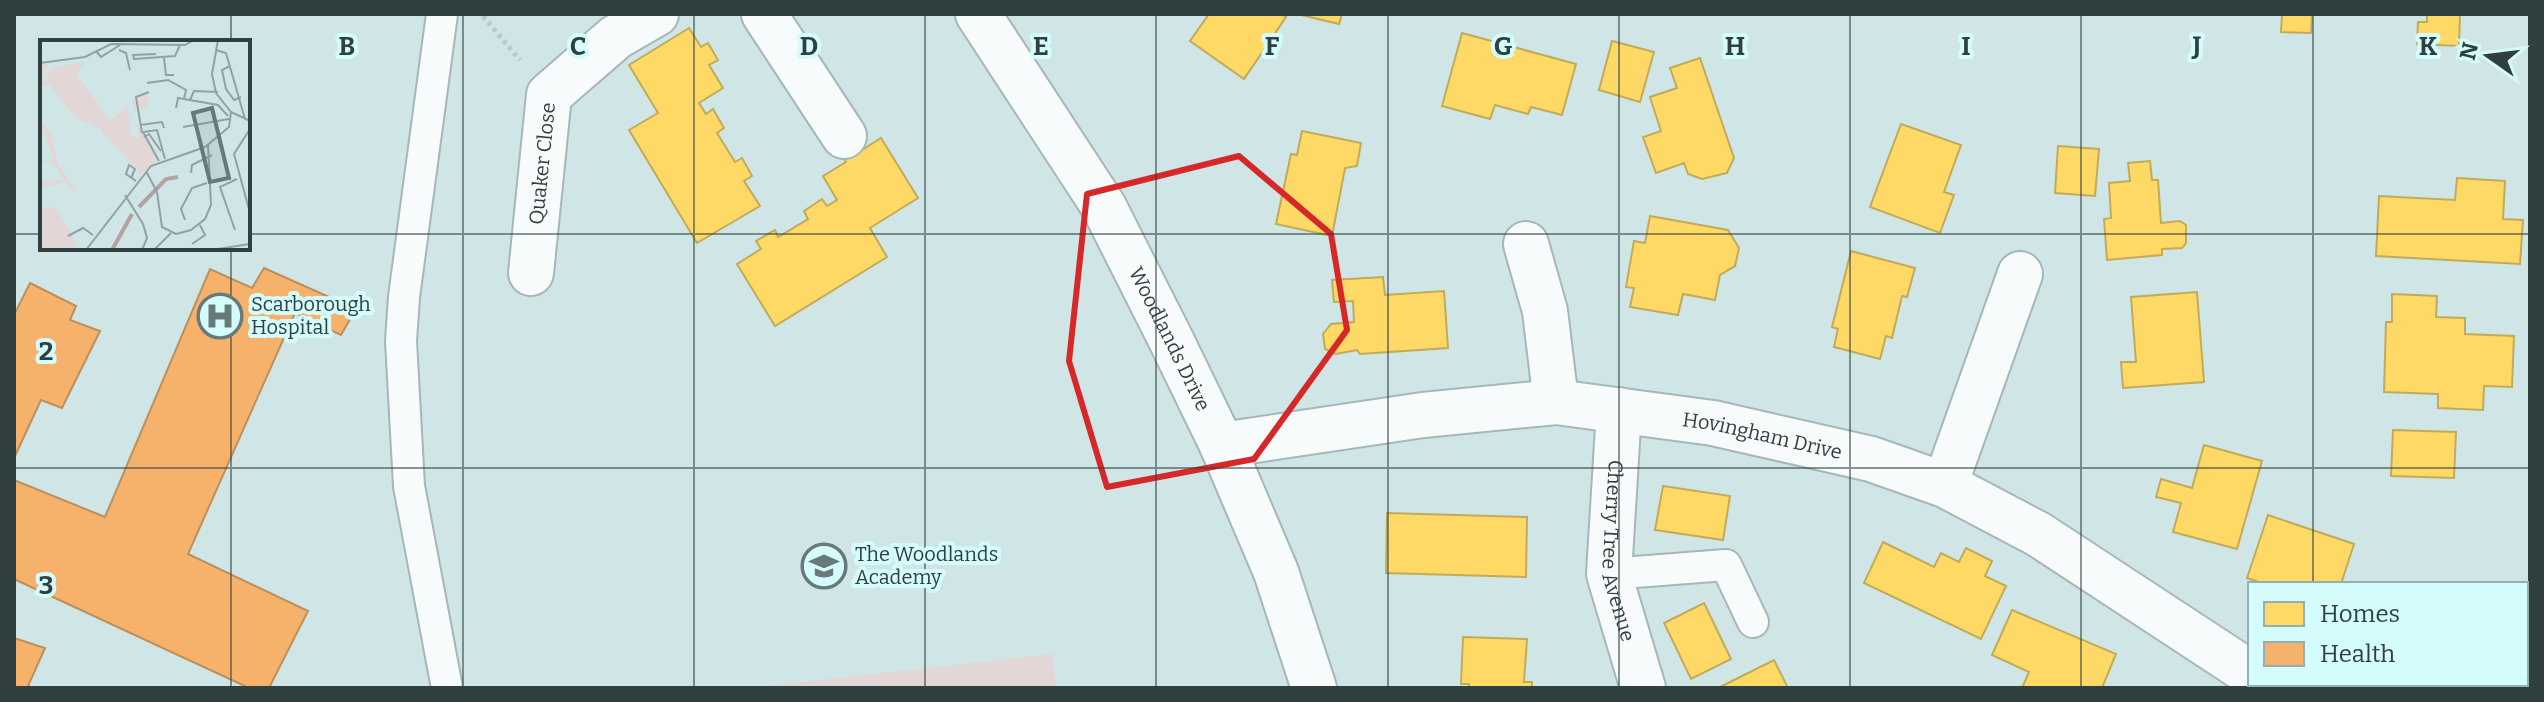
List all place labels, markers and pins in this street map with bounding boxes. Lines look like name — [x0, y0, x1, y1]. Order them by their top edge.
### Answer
hospital icon: Scarborough Hospital — [196, 292, 244, 340]
place label: Scarborough Hospital — [251, 292, 371, 339]
school or university icon: The Woodlands Academy — [800, 542, 848, 590]
place label: The Woodlands Academy — [855, 542, 998, 589]

